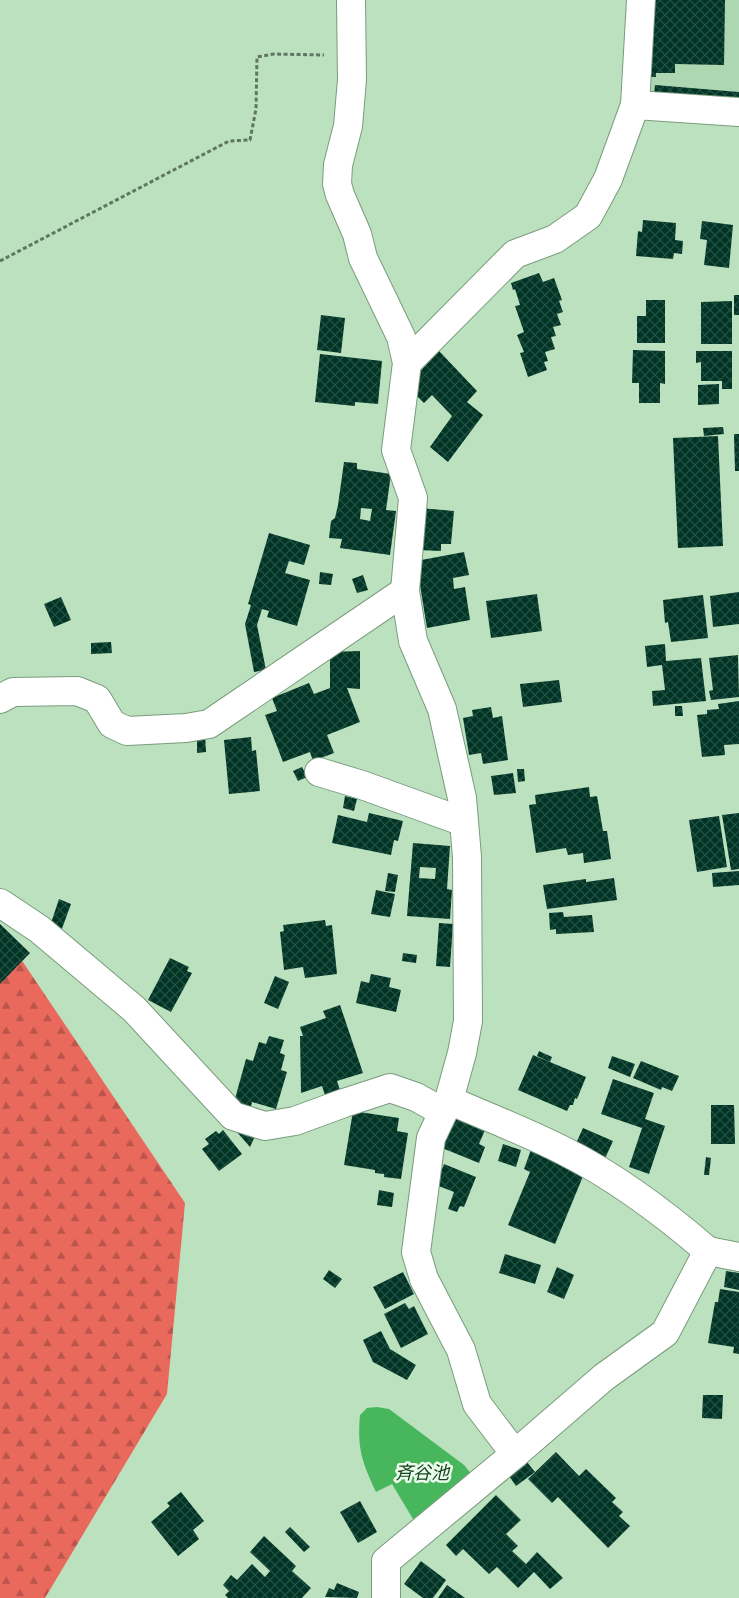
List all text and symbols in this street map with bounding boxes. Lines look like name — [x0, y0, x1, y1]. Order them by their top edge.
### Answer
water label: 斉谷池 — [395, 1462, 451, 1483]

